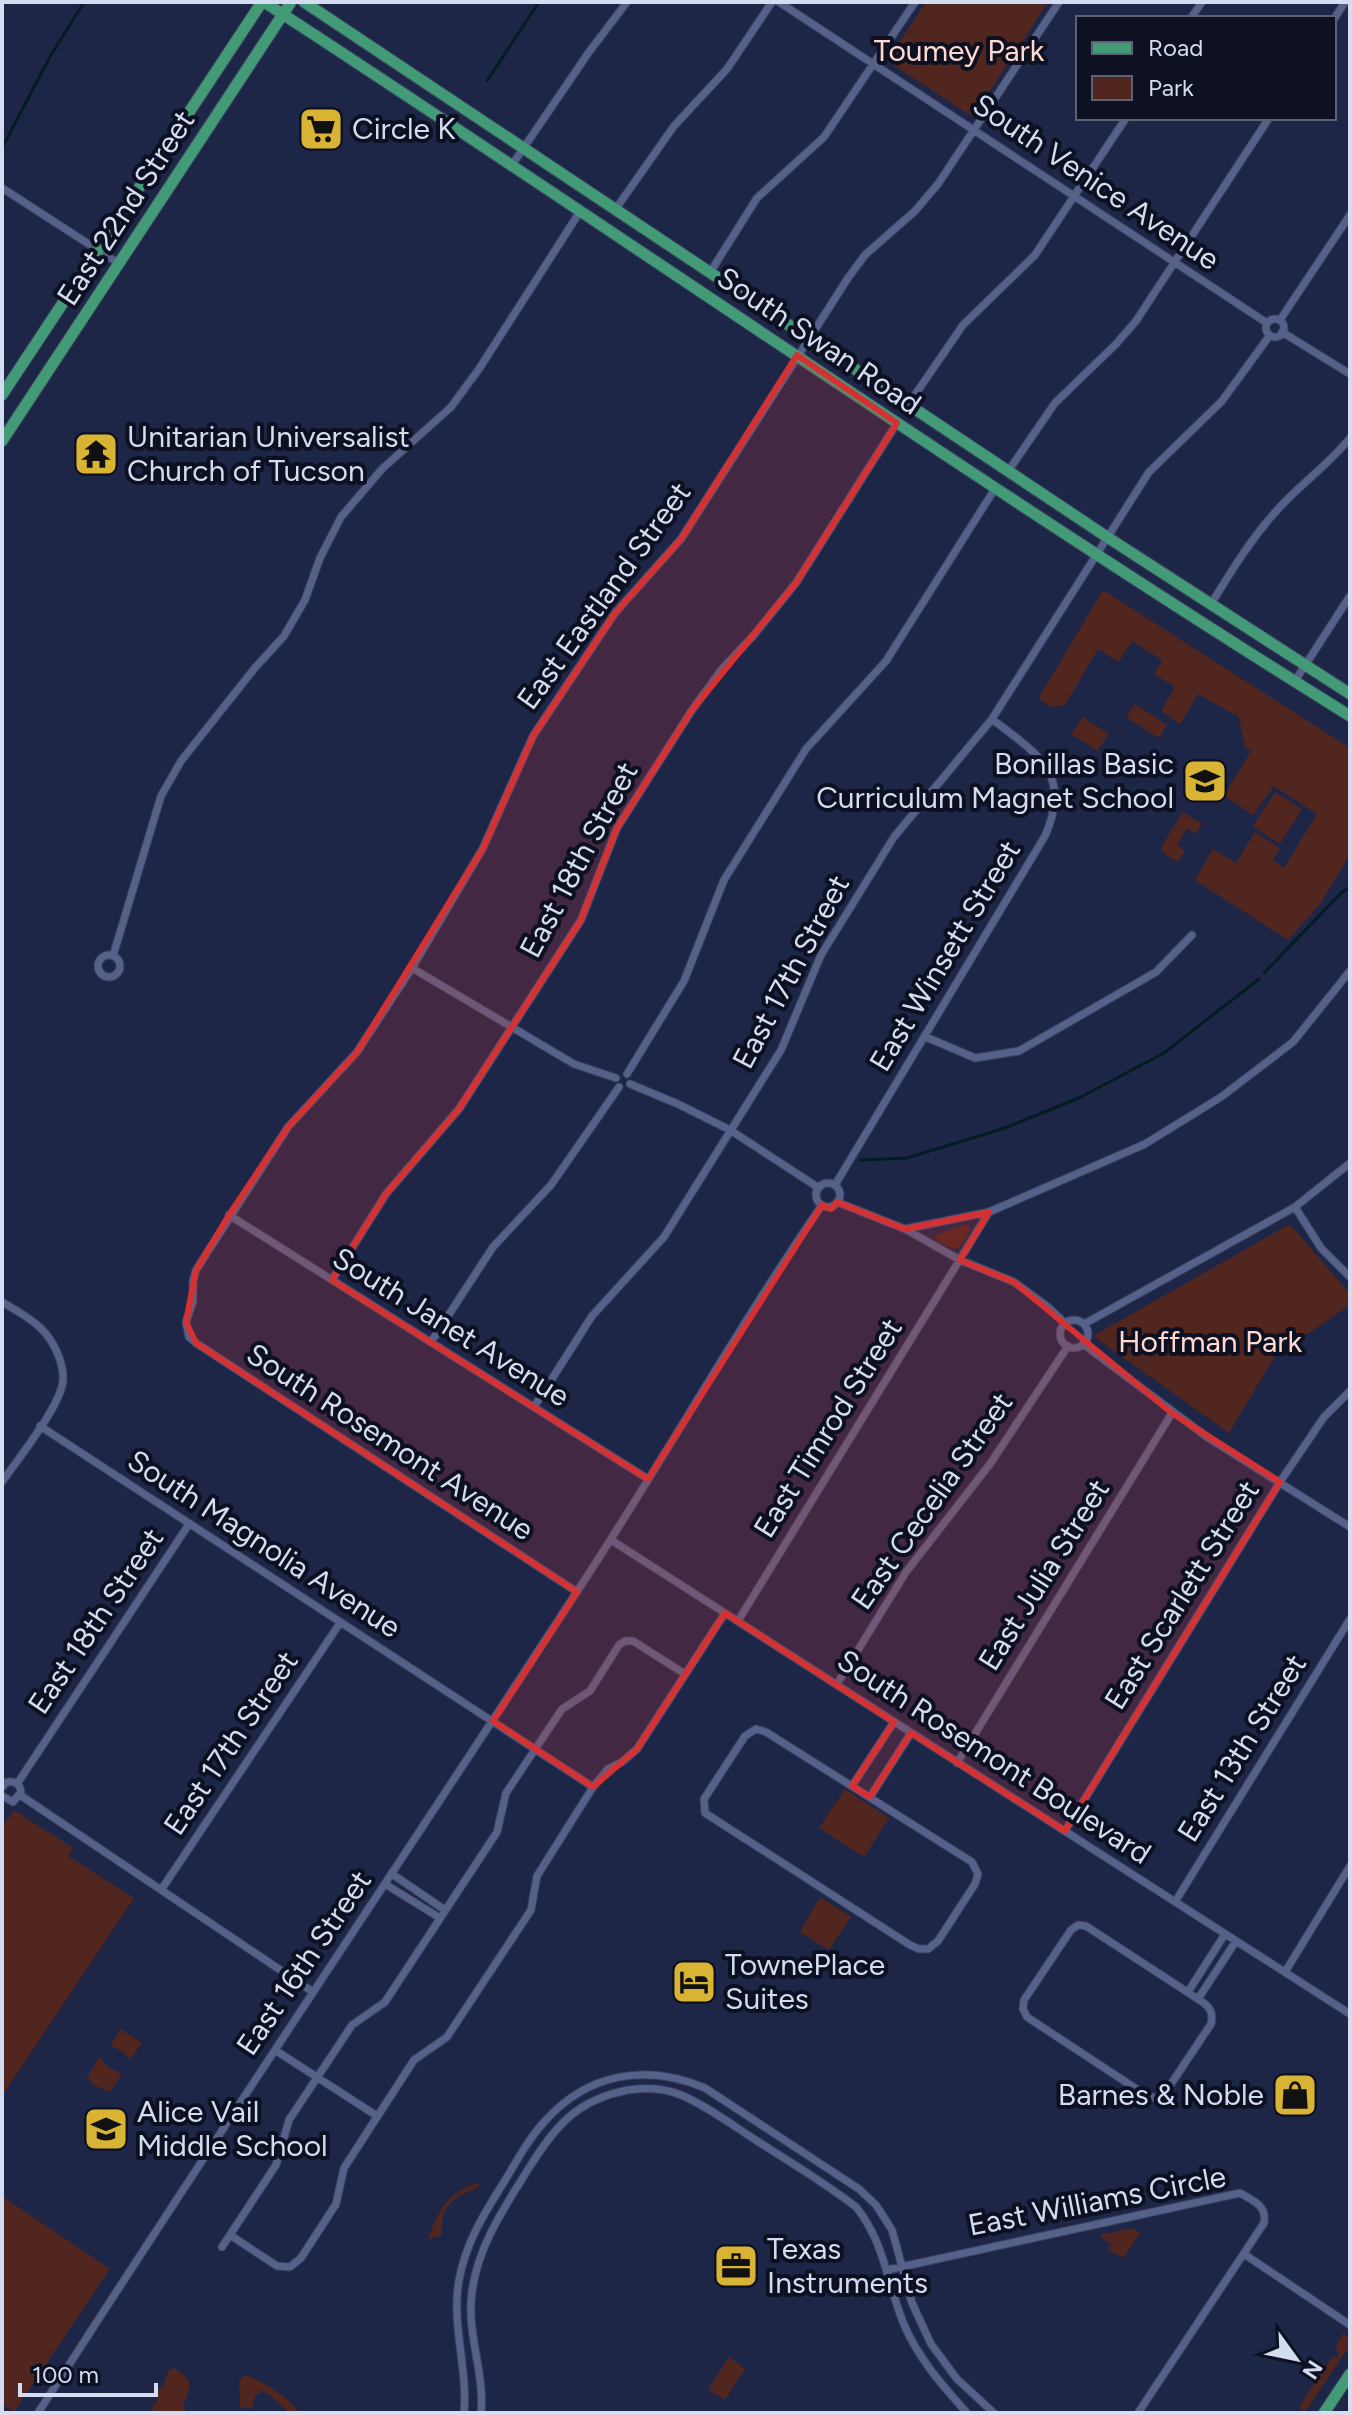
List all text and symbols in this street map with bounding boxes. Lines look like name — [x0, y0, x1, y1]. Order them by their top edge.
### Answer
legend — [1076, 16, 1336, 120]
park label: Toumey Park — [874, 32, 1045, 69]
text: Road — [1148, 33, 1203, 62]
text: Park — [1148, 73, 1194, 102]
street label: South Venice Avenue — [966, 85, 1227, 278]
street label: East 22nd Street — [49, 103, 202, 312]
supermarket icon: Circle K — [297, 105, 345, 153]
place label: Circle K — [352, 110, 456, 147]
street label: South Swan Road — [710, 259, 928, 423]
place label: Unitarian Universalist Church of Tucson — [127, 418, 410, 489]
temple icon: Unitarian Universalist Church of Tucson — [72, 430, 120, 478]
street label: East Eastland Street — [509, 475, 698, 717]
place label: Bonillas Basic Curriculum Magnet School — [816, 745, 1174, 816]
street label: East 18th Street — [511, 756, 646, 964]
school or university icon: Bonillas Basic Curriculum Magnet School — [1181, 757, 1229, 805]
street label: East Winsett Street — [861, 834, 1028, 1078]
street label: East 17th Street — [724, 869, 857, 1075]
street label: South Janet Avenue — [326, 1239, 576, 1414]
street label: East Timrod Street — [745, 1311, 910, 1544]
park label: Hoffman Park — [1118, 1323, 1302, 1360]
street label: South Rosemont Avenue — [240, 1335, 541, 1548]
street label: East Cecelia Street — [843, 1385, 1020, 1616]
street label: South Magnolia Avenue — [121, 1441, 408, 1646]
street label: East Julia Street — [970, 1472, 1117, 1677]
street label: East Scarlett Street — [1096, 1473, 1267, 1716]
street label: East 18th Street — [20, 1521, 171, 1721]
street label: South Rosemont Boulevard — [831, 1641, 1158, 1872]
street label: East 17th Street — [155, 1644, 306, 1842]
street label: East 13th Street — [1169, 1647, 1314, 1848]
street label: East 16th Street — [228, 1863, 379, 2062]
place label: TownePlace Suites — [725, 1946, 885, 2017]
hotel icon: TownePlace Suites — [670, 1958, 718, 2006]
shop icon: Barnes & Noble — [1271, 2071, 1319, 2119]
place label: Barnes & Noble — [1058, 2076, 1264, 2113]
place label: Alice Vail Middle School — [137, 2093, 328, 2164]
school or university icon: Alice Vail Middle School — [82, 2105, 130, 2153]
street label: East Williams Circle — [965, 2157, 1229, 2244]
place label: Texas Instruments — [767, 2230, 928, 2301]
office icon: Texas Instruments — [712, 2242, 760, 2290]
north arrow — [1256, 2319, 1336, 2399]
scale bar — [20, 2347, 156, 2397]
text: N — [1296, 2355, 1328, 2384]
text: 100 m — [32, 2360, 99, 2389]

